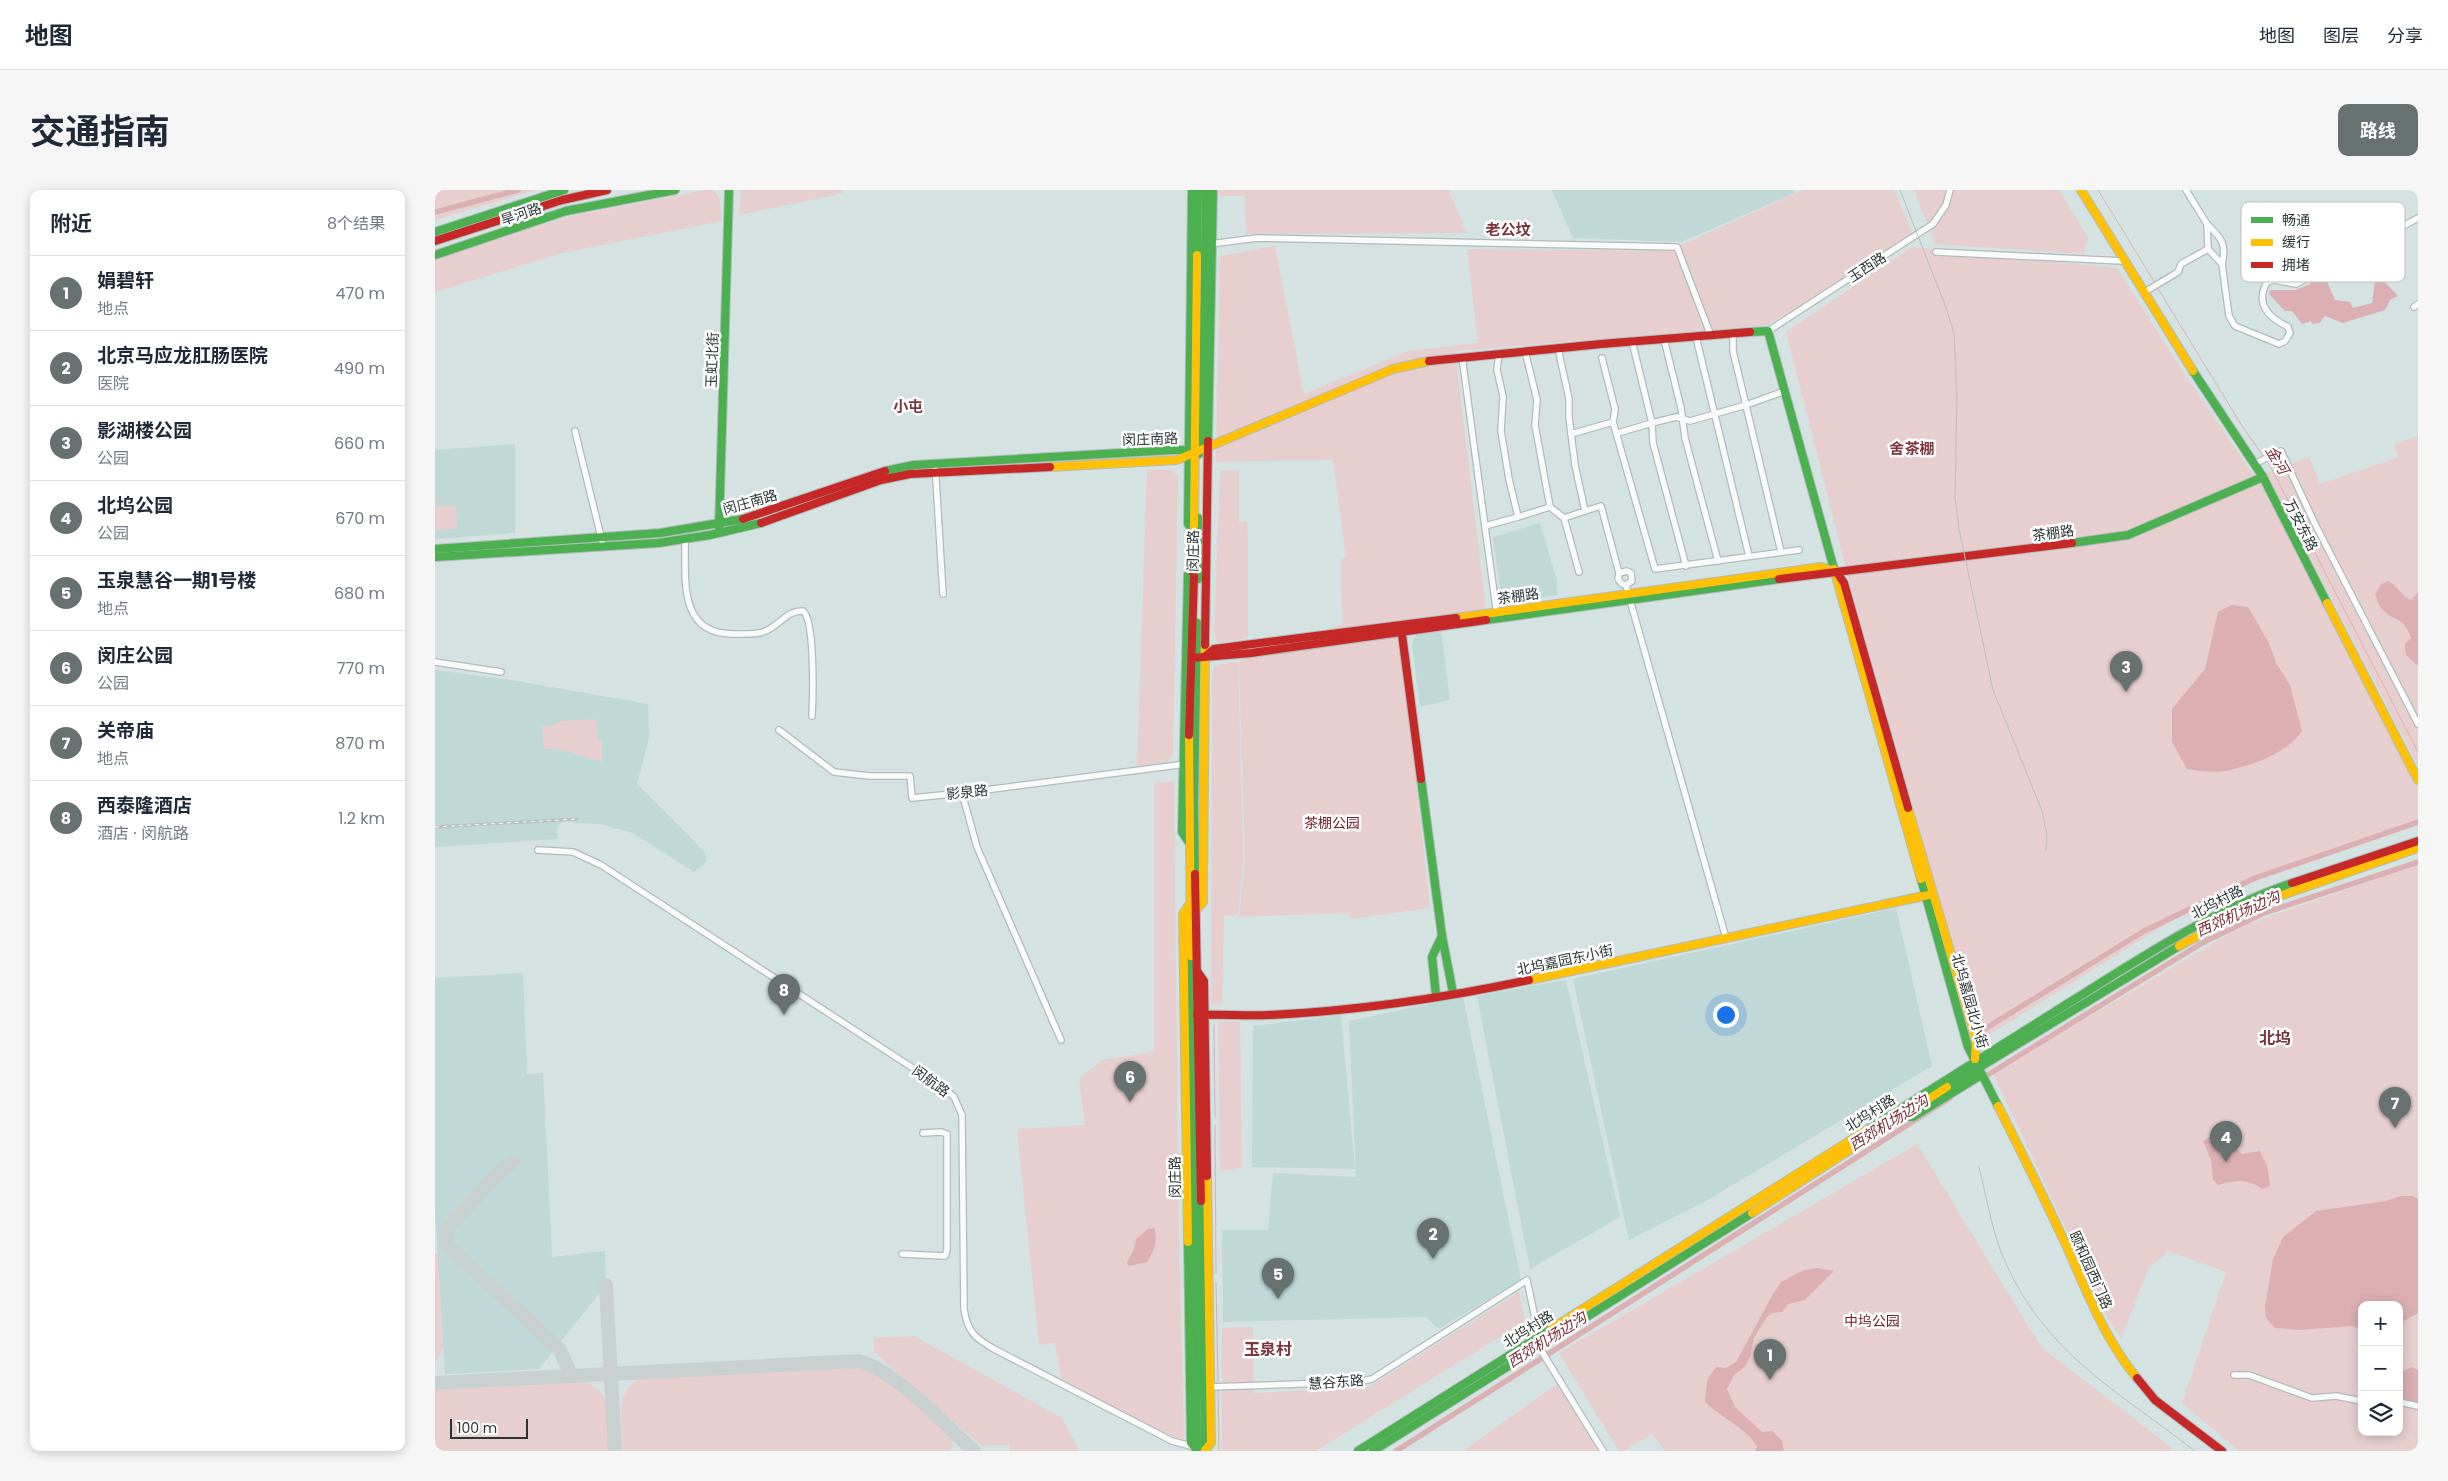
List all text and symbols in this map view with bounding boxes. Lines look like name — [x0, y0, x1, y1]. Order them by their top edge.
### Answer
text: 地图 — [25, 19, 73, 52]
text: 地图 — [2259, 23, 2295, 48]
text: 图层 — [2323, 23, 2359, 48]
text: 分享 — [2387, 23, 2423, 48]
button: 路线 — [2338, 104, 2418, 156]
text: 交通指南 — [30, 107, 170, 156]
street label: 旱河路 — [498, 198, 544, 230]
legend — [2241, 202, 2405, 282]
text: 附近 — [50, 209, 92, 238]
text: 畅通 — [2282, 210, 2310, 230]
text: 8个结果 — [327, 212, 385, 235]
district label: 老公坟 — [1485, 219, 1531, 240]
text: 缓行 — [2282, 232, 2310, 252]
street label: 玉西路 — [1844, 247, 1890, 287]
text: 拥堵 — [2282, 255, 2310, 275]
text: 娟碧轩 — [97, 267, 154, 294]
text: 1 — [63, 282, 69, 305]
text: 470 m — [335, 282, 385, 305]
text: 地点 — [97, 297, 129, 320]
street label: 玉虹北街 — [701, 332, 723, 388]
text: 北京马应龙肛肠医院 — [97, 342, 268, 369]
text: 2 — [61, 357, 71, 380]
text: 490 m — [334, 357, 385, 380]
text: 医院 — [97, 372, 129, 395]
district label: 小屯 — [893, 396, 923, 417]
text: 影湖楼公园 — [97, 417, 192, 444]
street label: 闵庄南路 — [1122, 428, 1178, 450]
text: 3 — [61, 432, 71, 455]
text: 660 m — [334, 432, 385, 455]
district label: 舍茶棚 — [1888, 438, 1935, 459]
water label: 金河 — [2261, 441, 2296, 481]
text: 公园 — [97, 447, 129, 470]
street label: 闵庄南路 — [720, 485, 780, 519]
text: 北坞公园 — [97, 492, 173, 519]
street label: 万安东路 — [2279, 496, 2323, 554]
text: 4 — [61, 507, 71, 530]
text: 670 m — [335, 507, 385, 530]
street label: 茶棚路 — [2031, 520, 2075, 546]
text: 公园 — [97, 522, 129, 545]
street label: 闵庄路 — [1183, 530, 1203, 572]
text: 玉泉慧谷一期1号楼 — [97, 567, 256, 594]
text: 5 — [61, 582, 71, 605]
text: 680 m — [334, 582, 385, 605]
street label: 茶棚路 — [1496, 583, 1540, 609]
text: 地点 — [97, 597, 129, 620]
text: 闵庄公园 — [97, 642, 173, 669]
pin: 3 — [2110, 651, 2142, 692]
text: 6 — [61, 657, 71, 680]
text: 770 m — [337, 657, 385, 680]
text: 公园 — [97, 672, 129, 695]
text: 关帝庙 — [97, 717, 154, 744]
text: 7 — [62, 732, 70, 755]
text: 870 m — [335, 732, 385, 755]
text: 地点 — [97, 747, 129, 770]
street label: 影泉路 — [945, 780, 989, 804]
text: 西泰隆酒店 — [97, 792, 192, 819]
text: 8 — [61, 807, 71, 830]
text: 1.2 km — [338, 807, 385, 830]
park label: 茶棚公园 — [1304, 813, 1360, 833]
text: 酒店 · 闵航路 — [97, 822, 189, 845]
street label: 北坞村路 — [2188, 880, 2246, 924]
water label: 西郊机场边沟 — [2192, 885, 2285, 941]
street label: 北坞嘉园东小街 — [1515, 940, 1615, 980]
street label: 北坞嘉园北小街 — [1947, 951, 1993, 1051]
pin: 8 — [768, 974, 800, 1015]
your location — [1713, 1002, 1739, 1028]
district label: 北坞 — [2259, 1027, 2291, 1050]
street label: 闵航路 — [908, 1061, 954, 1101]
pin: 6 — [1114, 1061, 1146, 1102]
pin: 7 — [2379, 1087, 2411, 1128]
water label: 西郊机场边沟 — [1845, 1089, 1934, 1155]
street label: 北坞村路 — [1841, 1090, 1899, 1136]
pin: 4 — [2210, 1121, 2242, 1162]
street label: 闵庄路 — [1165, 1156, 1185, 1198]
pin: 2 — [1417, 1218, 1449, 1259]
street label: 颐和园西门路 — [2065, 1228, 2117, 1312]
pin: 5 — [1262, 1258, 1294, 1299]
map controls — [2358, 1301, 2403, 1436]
button: + — [2358, 1301, 2403, 1346]
street label: 北坞村路 — [1499, 1306, 1557, 1352]
water label: 西郊机场边沟 — [1503, 1306, 1592, 1372]
park label: 中坞公园 — [1844, 1311, 1900, 1331]
district label: 玉泉村 — [1244, 1338, 1292, 1361]
pin: 1 — [1754, 1339, 1786, 1380]
button: − — [2358, 1346, 2403, 1391]
street label: 慧谷东路 — [1307, 1370, 1365, 1394]
button: layers — [2358, 1391, 2403, 1436]
scale bar — [450, 1416, 527, 1439]
text: 100 m — [457, 1418, 497, 1438]

